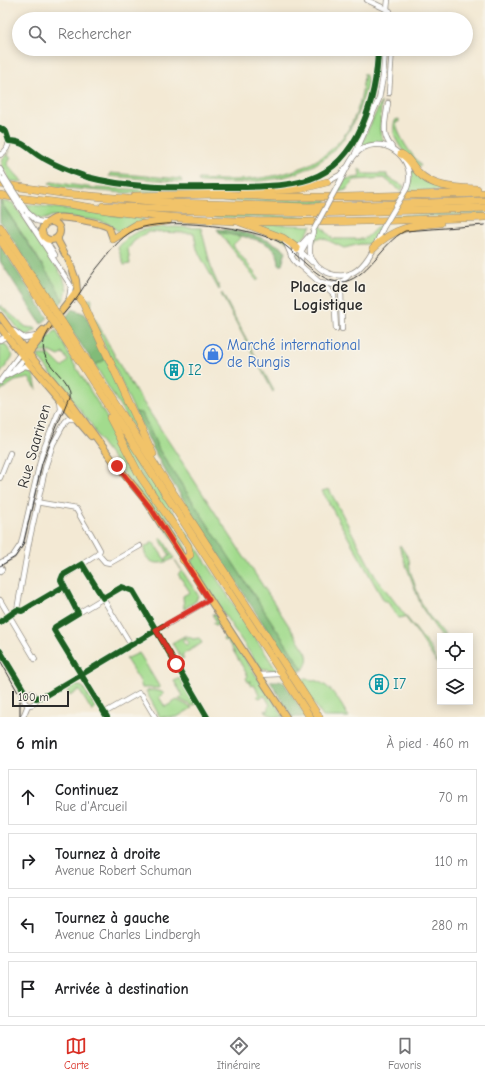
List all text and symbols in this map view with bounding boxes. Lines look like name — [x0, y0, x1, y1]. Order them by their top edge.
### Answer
search box — [12, 12, 473, 56]
icon: search — [26, 23, 48, 45]
text: Rechercher — [58, 25, 131, 43]
district label: Place de la Logistique — [290, 278, 366, 314]
place label: Marché international de Rungis — [227, 336, 361, 371]
shop icon: Marché international de Rungis — [202, 343, 224, 365]
building icon: I2 — [163, 359, 185, 381]
place label: I2 — [188, 361, 202, 379]
street label: Rue Saarinen — [13, 402, 55, 490]
route end — [108, 457, 126, 475]
map controls — [437, 633, 473, 705]
button: locate — [437, 633, 473, 669]
route start — [167, 655, 185, 673]
button: layers — [437, 669, 473, 705]
building icon: I7 — [368, 673, 390, 695]
place label: I7 — [393, 675, 406, 693]
scale bar — [12, 689, 69, 708]
text: 100 m — [18, 691, 49, 704]
text: 6 min — [16, 734, 58, 753]
text: À pied · 460 m — [387, 736, 469, 751]
text: Continuez — [55, 781, 118, 799]
icon: ahead — [17, 786, 39, 808]
text: 70 m — [439, 790, 468, 805]
text: Rue d'Arcueil — [55, 799, 127, 814]
text: Tournez à droite — [55, 845, 160, 863]
icon: right — [17, 850, 39, 872]
text: 110 m — [435, 854, 468, 869]
text: Avenue Robert Schuman — [55, 863, 192, 878]
text: Tournez à gauche — [55, 909, 169, 927]
icon: left — [17, 914, 39, 936]
text: 280 m — [431, 918, 468, 933]
text: Avenue Charles Lindbergh — [55, 927, 200, 942]
icon: arrive — [17, 978, 39, 1000]
text: Arrivée à destination — [55, 980, 189, 998]
tab: Carte — [64, 1035, 89, 1072]
tab: Itinéraire — [217, 1035, 260, 1072]
tab: Favoris — [388, 1035, 421, 1072]

